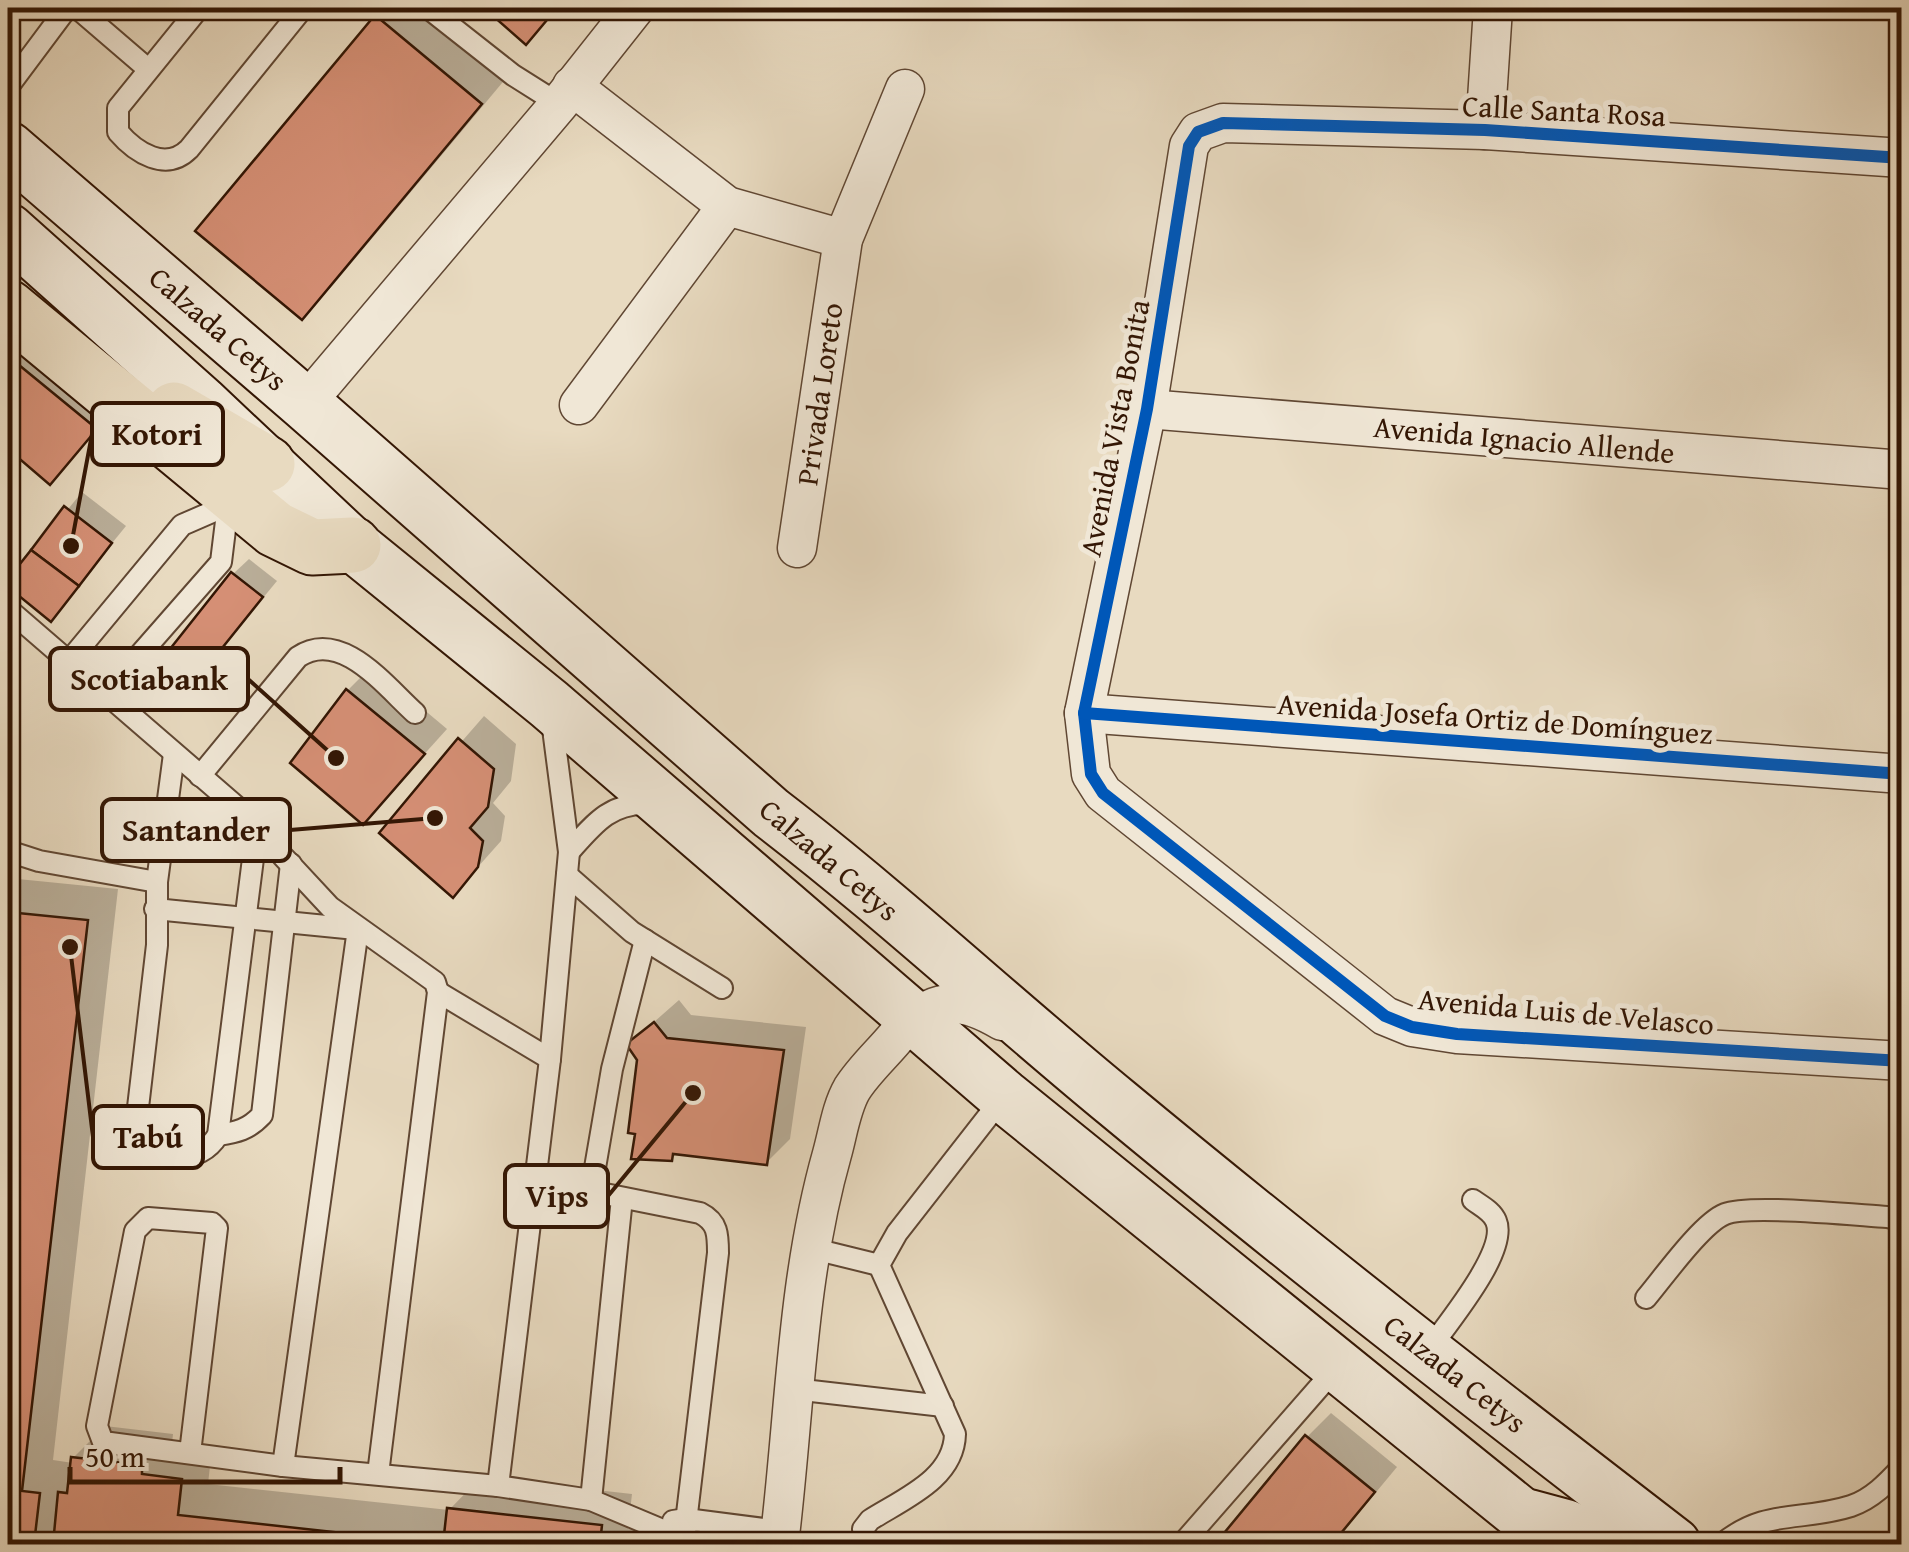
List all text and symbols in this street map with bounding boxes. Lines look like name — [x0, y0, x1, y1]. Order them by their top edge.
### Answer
street label: Calle Santa Rosa — [1461, 83, 1667, 137]
street label: Calzada Cetys — [140, 256, 298, 401]
street label: Avenida Vista Bonita — [1068, 296, 1160, 560]
street label: Privada Loreto — [784, 300, 854, 488]
callout: Kotori — [92, 403, 223, 465]
street label: Avenida Ignacio Allende — [1372, 404, 1676, 474]
text: Kotori — [111, 410, 203, 457]
callout: Scotiabank — [50, 648, 248, 710]
text: Scotiabank — [70, 655, 229, 702]
street label: Avenida Josefa Ortiz de Domínguez — [1276, 681, 1714, 755]
street label: Calzada Cetys — [750, 787, 909, 931]
callout: Santander — [102, 799, 290, 861]
text: Santander — [122, 806, 270, 853]
street label: Avenida Luis de Velasco — [1416, 976, 1716, 1046]
callout: Tabú — [93, 1106, 203, 1168]
text: Tabú — [113, 1113, 184, 1160]
callout: Vips — [505, 1165, 608, 1227]
text: Vips — [525, 1172, 589, 1219]
street label: Calzada Cetys — [1375, 1303, 1536, 1443]
scale bar — [70, 1422, 340, 1484]
text: 50 m — [85, 1434, 145, 1478]

